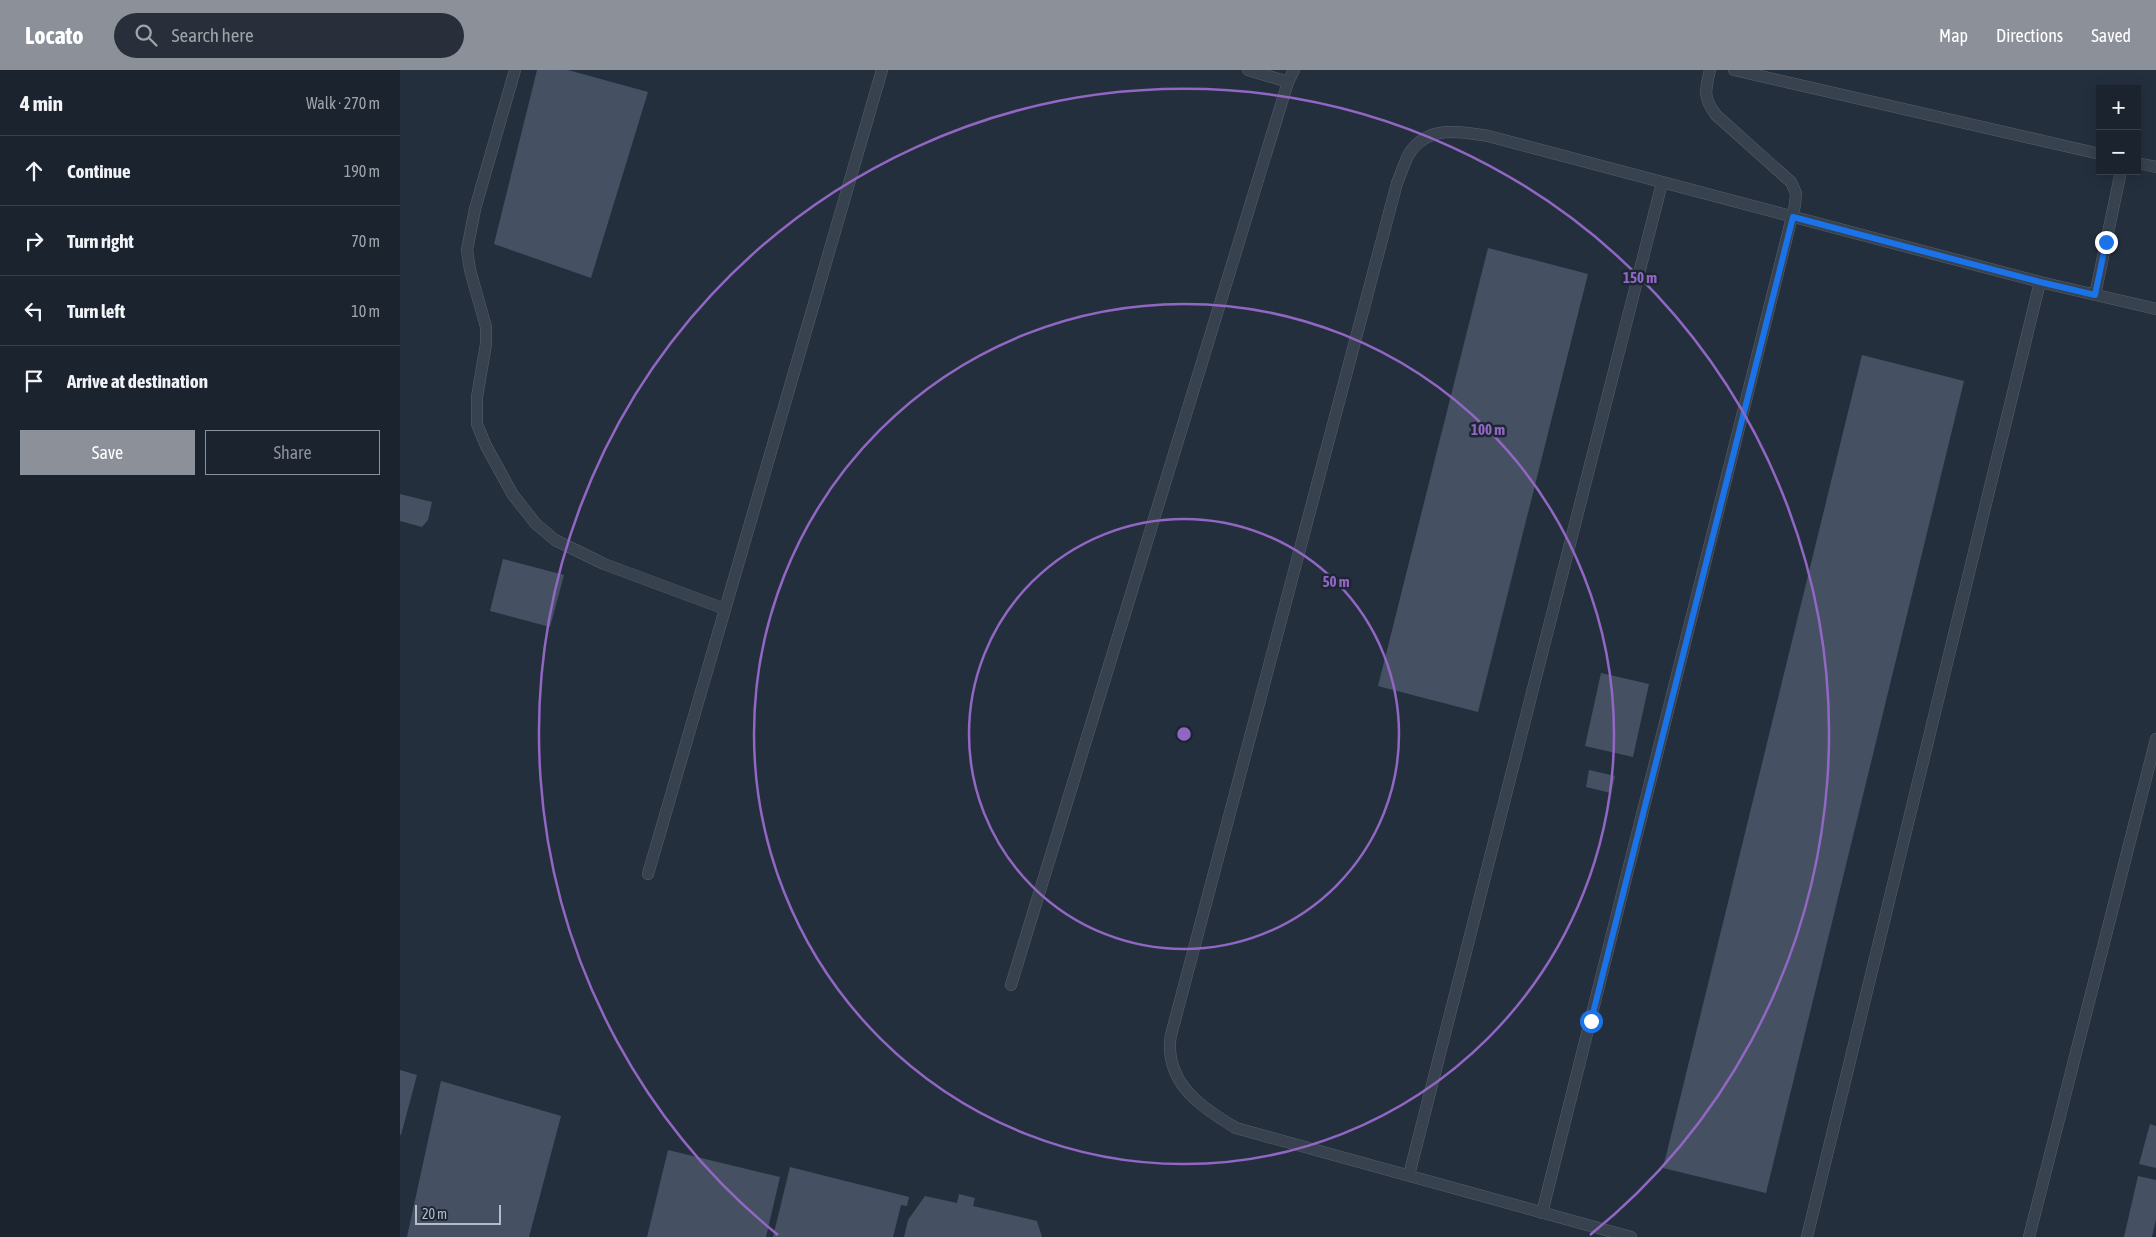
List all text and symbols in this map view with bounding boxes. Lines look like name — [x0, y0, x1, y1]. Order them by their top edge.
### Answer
search box — [114, 13, 464, 58]
icon: search — [132, 21, 160, 49]
text: Locato — [25, 22, 84, 49]
text: Search here — [172, 24, 254, 46]
text: Map — [1939, 25, 1968, 46]
text: Directions — [1996, 25, 2063, 46]
text: Saved — [2091, 25, 2131, 46]
map controls — [2096, 85, 2141, 175]
button: + — [2096, 85, 2141, 130]
text: 4 min — [20, 91, 63, 115]
text: Walk · 270 m — [306, 94, 380, 112]
button: − — [2096, 130, 2141, 175]
icon: ahead — [20, 157, 48, 185]
text: Continue — [67, 160, 131, 182]
text: 190 m — [344, 162, 380, 180]
icon: right — [20, 227, 48, 255]
text: Turn right — [67, 230, 134, 252]
route end — [2095, 231, 2118, 254]
text: 70 m — [351, 232, 380, 250]
text: 150 m — [1623, 269, 1657, 286]
icon: left — [20, 297, 48, 325]
text: Turn left — [67, 300, 125, 322]
text: 10 m — [351, 302, 380, 320]
icon: arrive — [20, 367, 48, 395]
text: Arrive at destination — [67, 370, 208, 392]
text: 100 m — [1471, 421, 1505, 438]
button: Save — [20, 430, 195, 475]
button: Share — [205, 430, 380, 475]
text: 50 m — [1323, 573, 1350, 590]
centre of rings — [1175, 725, 1193, 743]
route start — [1580, 1010, 1603, 1033]
scale bar — [415, 1202, 501, 1225]
text: 20 m — [422, 1206, 447, 1222]

